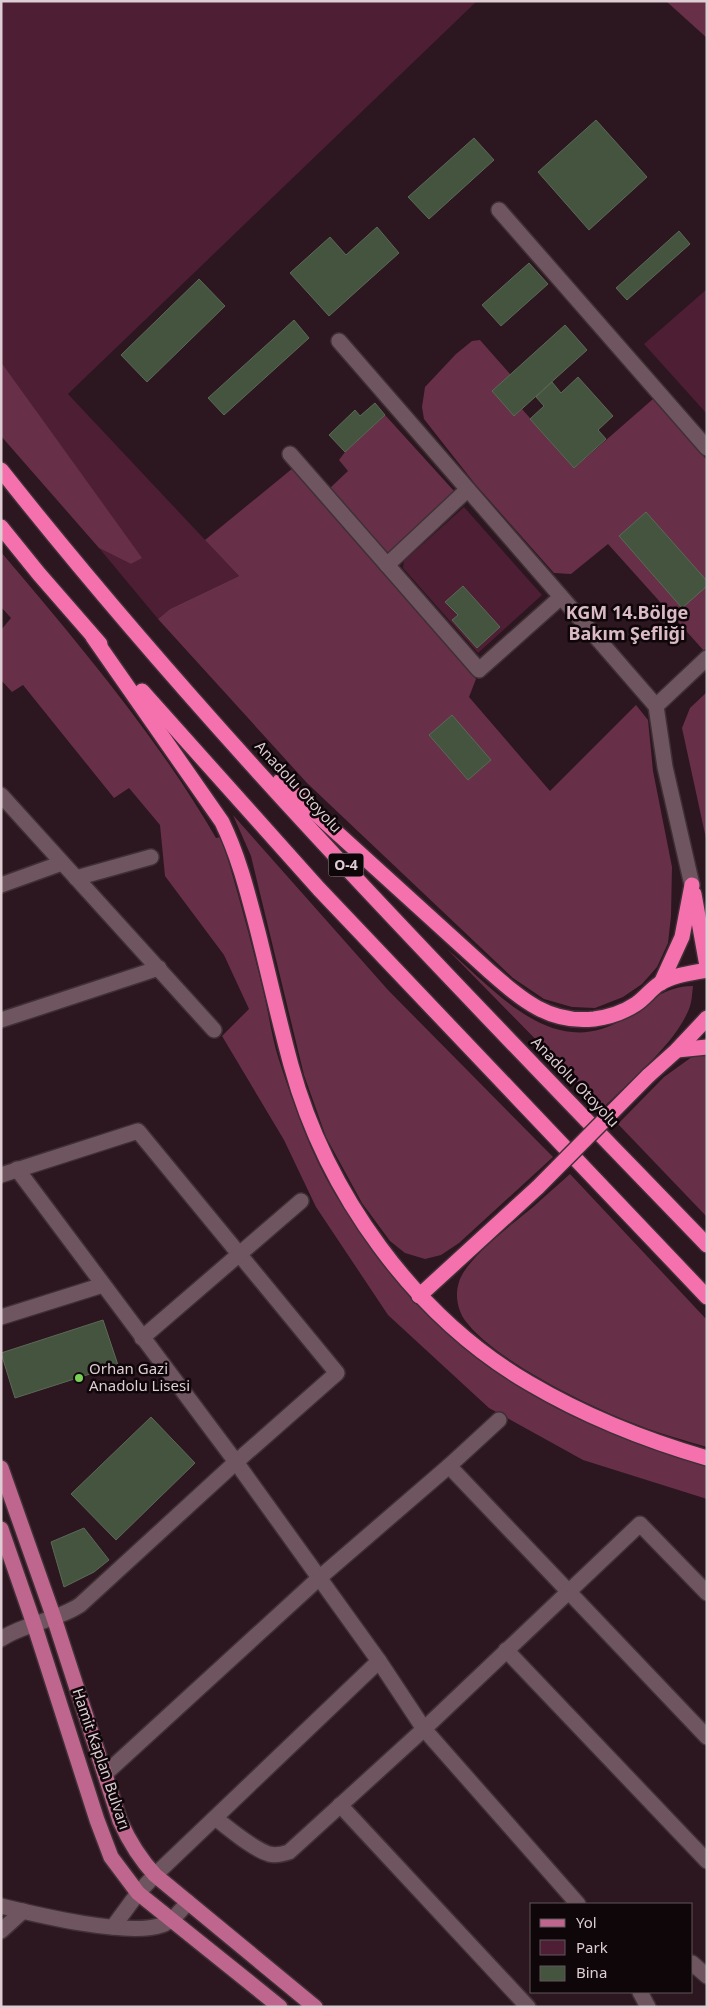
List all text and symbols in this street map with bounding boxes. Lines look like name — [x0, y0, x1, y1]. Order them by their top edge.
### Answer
district label: KGM 14.Bölge Bakım Şefliği — [566, 600, 688, 645]
street label: Anadolu Otoyolu — [251, 736, 346, 836]
road number: O-4 — [328, 854, 364, 876]
street label: Anadolu Otoyolu — [527, 1032, 624, 1131]
place label: Orhan Gazi Anadolu Lisesi — [89, 1358, 190, 1395]
marker: Orhan Gazi Anadolu Lisesi — [73, 1372, 85, 1384]
street label: Hamit Kaplan Bulvarı — [68, 1685, 136, 1832]
legend — [530, 1903, 693, 1993]
text: Yol — [576, 1912, 597, 1932]
text: Park — [576, 1937, 608, 1957]
text: Bina — [576, 1962, 607, 1982]

